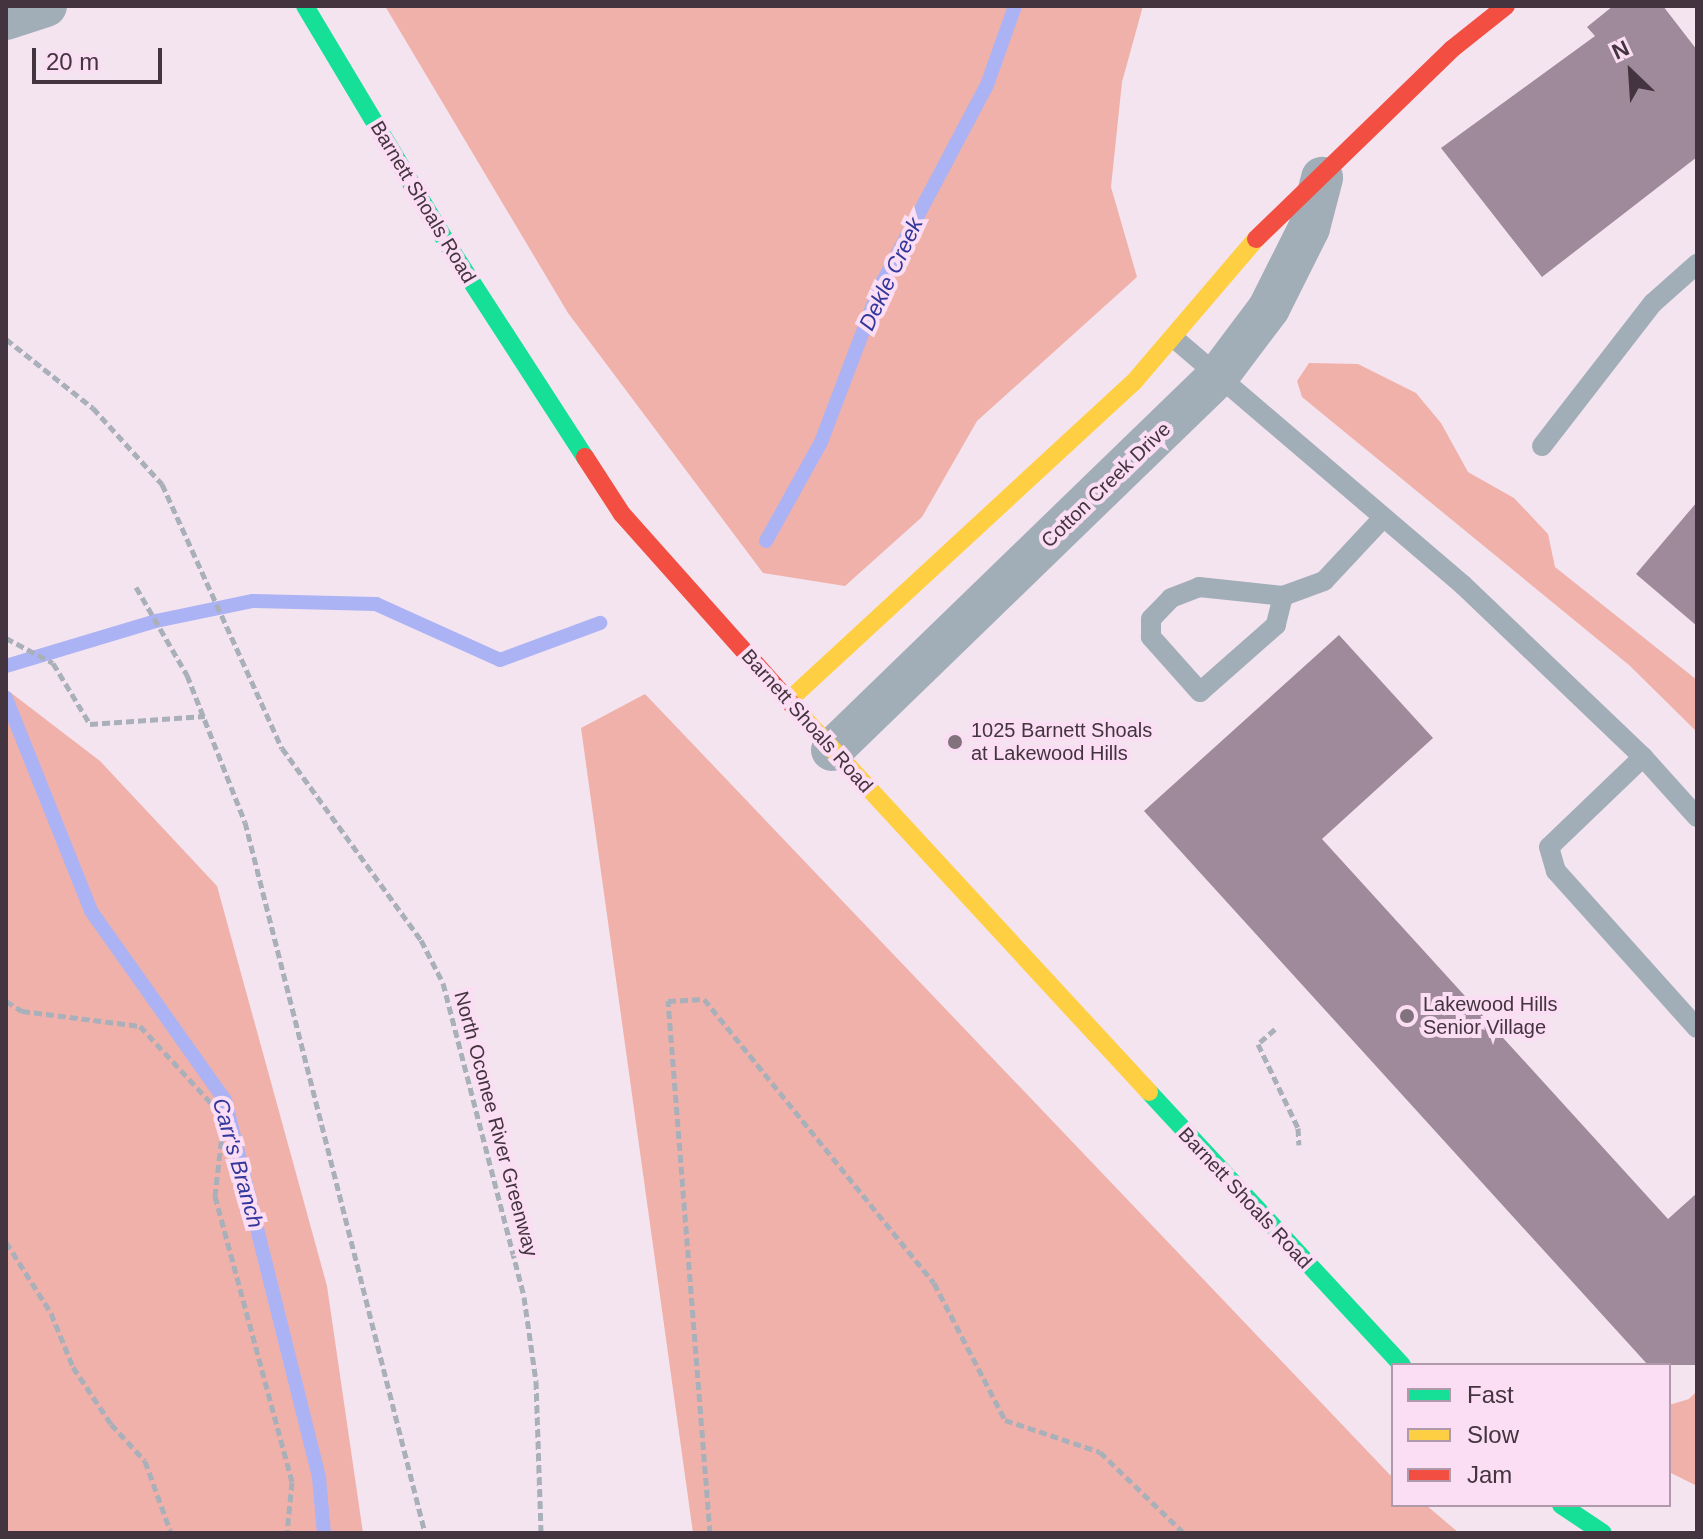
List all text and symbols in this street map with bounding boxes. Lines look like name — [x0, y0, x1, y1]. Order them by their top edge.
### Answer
scale bar — [36, 32, 166, 82]
north arrow — [1591, 32, 1671, 112]
text: N — [1608, 35, 1633, 64]
text: 20 m — [46, 48, 99, 75]
street label: Barnett Shoals Road — [365, 117, 481, 287]
water label: Dekle Creek — [853, 214, 929, 334]
street label: Cotton Creek Drive — [1036, 417, 1176, 553]
street label: Barnett Shoals Road — [736, 644, 878, 798]
place label: 1025 Barnett Shoals at Lakewood Hills — [971, 718, 1152, 765]
marker: 1025 Barnett Shoals at Lakewood Hills — [946, 733, 964, 751]
street label: North Oconee River Greenway — [449, 989, 543, 1259]
place label: Lakewood Hills Senior Village — [1423, 992, 1558, 1039]
marker: Lakewood Hills Senior Village — [1398, 1007, 1416, 1025]
water label: Carr's Branch — [207, 1095, 269, 1231]
street label: Barnett Shoals Road — [1173, 1122, 1317, 1274]
legend — [1391, 1363, 1671, 1507]
text: Fast — [1467, 1381, 1514, 1408]
text: Slow — [1467, 1421, 1519, 1448]
text: Jam — [1467, 1461, 1512, 1488]

